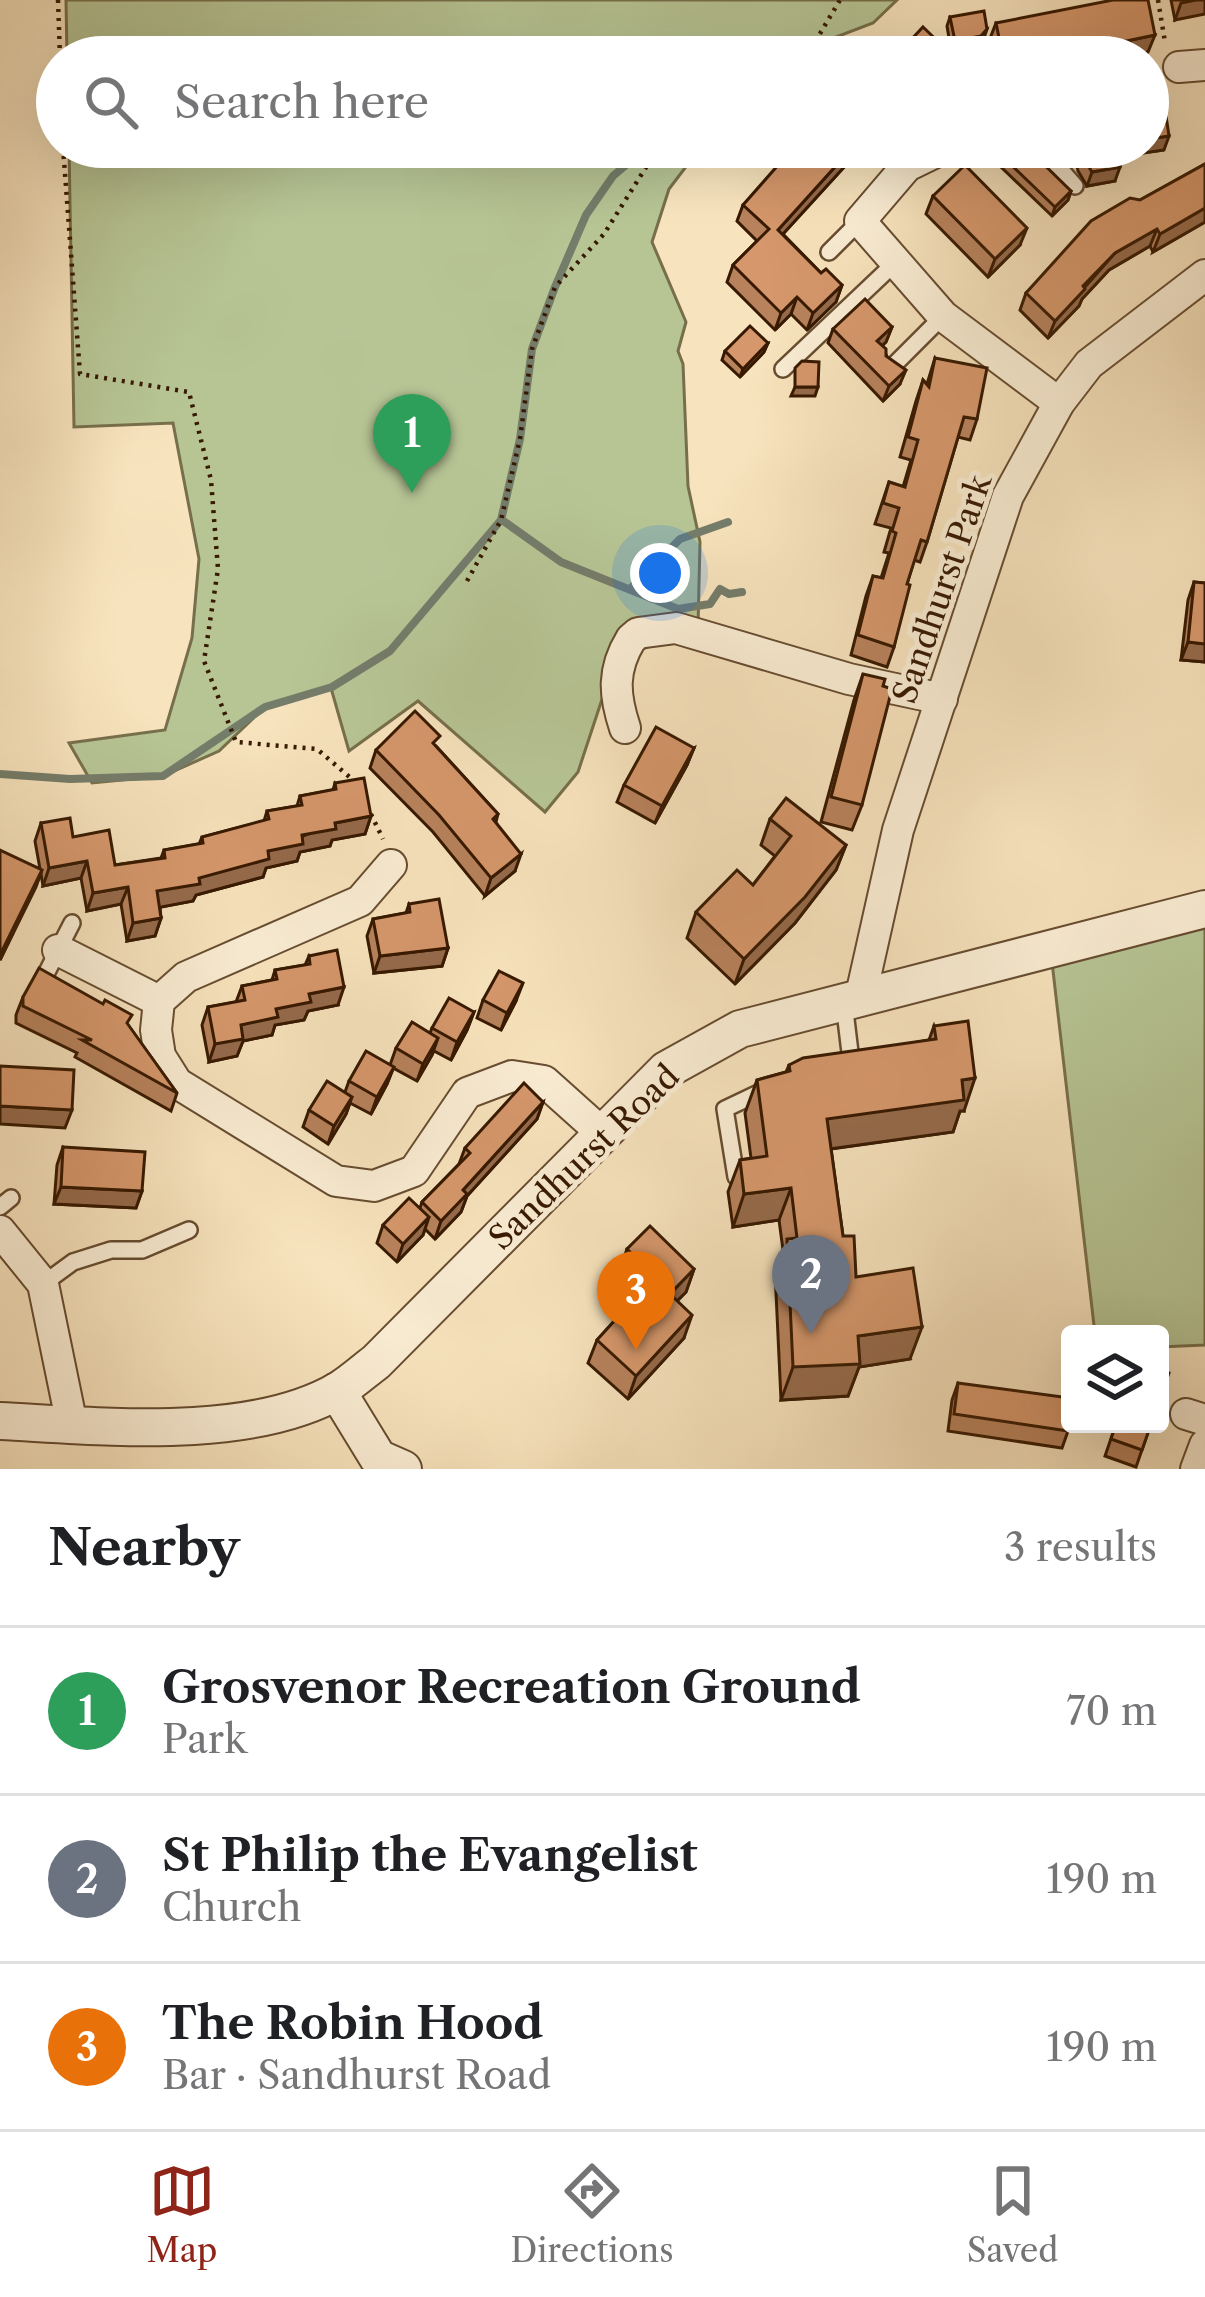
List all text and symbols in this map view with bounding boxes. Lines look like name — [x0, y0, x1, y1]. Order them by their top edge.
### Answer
search box — [36, 36, 1169, 168]
icon: search — [78, 69, 144, 135]
text: Search here — [174, 74, 429, 130]
pin: 1 — [373, 394, 451, 493]
street label: Sandhurst Park — [884, 468, 1001, 709]
your location — [630, 543, 690, 603]
street label: Sandhurst Road — [480, 1056, 688, 1258]
pin: 2 — [772, 1235, 850, 1334]
pin: 3 — [597, 1251, 675, 1350]
map controls — [1061, 1325, 1169, 1433]
button: layers — [1061, 1325, 1169, 1433]
text: Nearby — [48, 1516, 240, 1578]
text: 3 results — [1004, 1523, 1157, 1571]
text: Grosvenor Recreation Ground — [162, 1659, 861, 1715]
text: 1 — [78, 1687, 96, 1735]
text: 70 m — [1066, 1687, 1157, 1735]
text: Park — [162, 1715, 247, 1763]
text: St Philip the Evangelist — [162, 1827, 698, 1883]
text: 2 — [75, 1855, 99, 1903]
text: 190 m — [1046, 1855, 1157, 1903]
text: Church — [162, 1883, 301, 1931]
text: The Robin Hood — [162, 1995, 543, 2051]
text: 3 — [76, 2023, 98, 2071]
text: 190 m — [1046, 2023, 1157, 2071]
text: Bar · Sandhurst Road — [162, 2051, 551, 2099]
tab: Map — [147, 2158, 217, 2271]
tab: Directions — [511, 2158, 674, 2271]
tab: Saved — [967, 2158, 1058, 2271]

